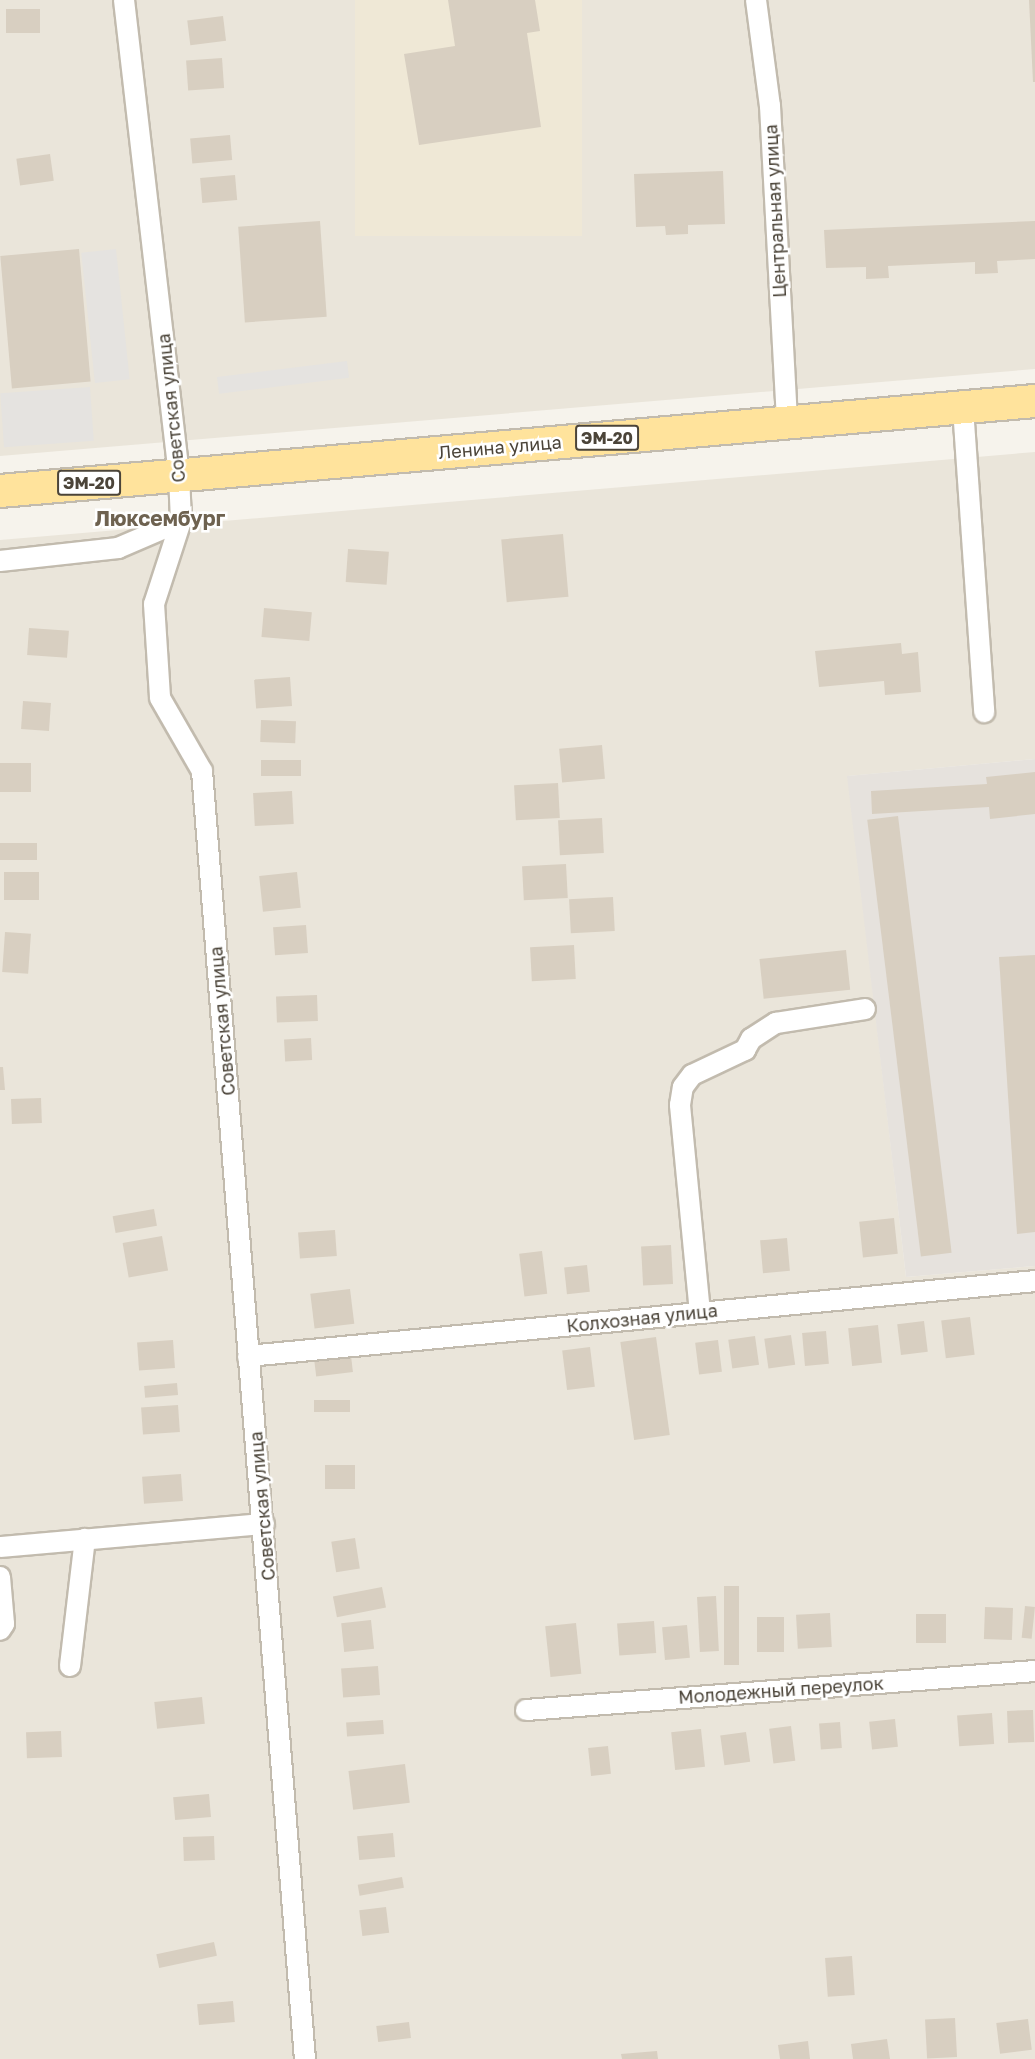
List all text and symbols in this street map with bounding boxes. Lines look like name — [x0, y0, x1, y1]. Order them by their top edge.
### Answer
street label: Центральная улица — [760, 124, 790, 298]
street label: Советская улица — [152, 332, 190, 484]
road number: ЭМ-20 — [574, 425, 640, 451]
street label: Ленина улица — [437, 431, 563, 463]
road number: ЭМ-20 — [56, 470, 122, 496]
district label: Люксембург — [95, 505, 225, 531]
street label: Советская улица — [205, 945, 239, 1097]
street label: Колхозная улица — [565, 1299, 719, 1337]
street label: Советская улица — [245, 1430, 279, 1582]
street label: Молодежный переулок — [677, 1672, 885, 1708]

